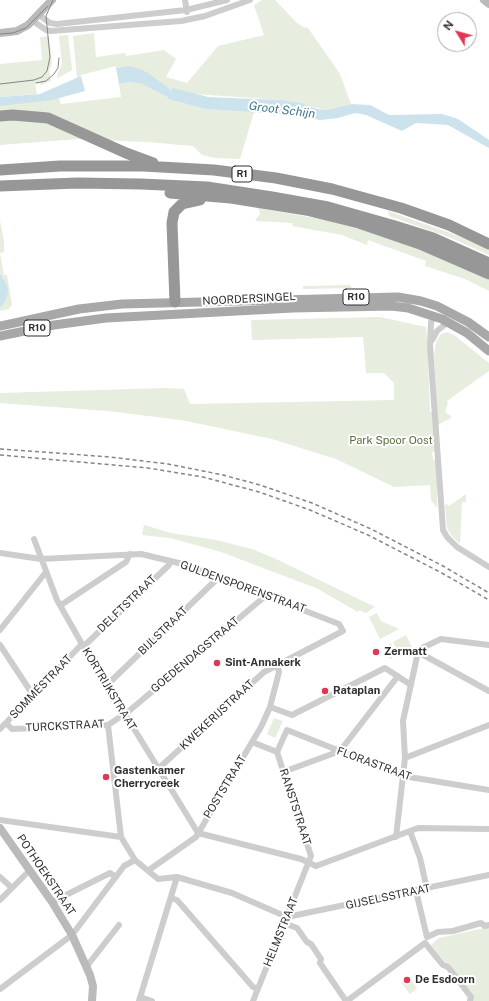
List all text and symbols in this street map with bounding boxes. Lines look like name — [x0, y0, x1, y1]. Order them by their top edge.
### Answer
north arrow — [437, 12, 477, 52]
text: N — [441, 18, 456, 32]
water label: Groot Schijn — [248, 99, 316, 121]
road number: R1 — [232, 166, 252, 182]
road number: R10 — [343, 289, 369, 305]
street label: NOORDERSINGEL — [202, 290, 296, 308]
road number: R10 — [24, 320, 50, 336]
park label: Park Spoor Oost — [349, 434, 433, 448]
street label: GULDENSPORENSTRAAT — [178, 558, 308, 616]
street label: DELFTSTRAAT — [95, 573, 159, 635]
street label: BIJLSTRAAT — [135, 604, 191, 658]
street label: GOEDENDAGSTRAAT — [148, 614, 242, 696]
street label: KORTRIJKSTRAAT — [79, 645, 139, 733]
place label: Zermatt — [384, 645, 427, 659]
marker: Zermatt — [371, 647, 381, 657]
street label: SOMMÉSTRAAT — [7, 652, 75, 722]
place label: Sint-Annakerk — [225, 656, 301, 670]
marker: Sint-Annakerk — [212, 658, 222, 668]
street label: KWEKERIJSTRAAT — [177, 677, 257, 753]
place label: Rataplan — [333, 684, 380, 698]
marker: Rataplan — [320, 686, 330, 696]
street label: TURCKSTRAAT — [25, 717, 105, 735]
street label: FLORASTRAAT — [335, 744, 413, 784]
street label: POSTSTRAAT — [201, 753, 249, 821]
place label: Gastenkamer Cherrycreek — [114, 764, 185, 790]
street label: RANSTSTRAAT — [276, 767, 314, 847]
marker: Gastenkamer Cherrycreek — [101, 772, 111, 782]
street label: POTHOEKSTRAAT — [14, 832, 78, 918]
street label: GIJSELSSTRAAT — [345, 882, 431, 912]
street label: HELMSTRAAT — [261, 895, 301, 969]
place label: De Esdoorn — [415, 973, 475, 987]
marker: De Esdoorn — [402, 975, 412, 985]

